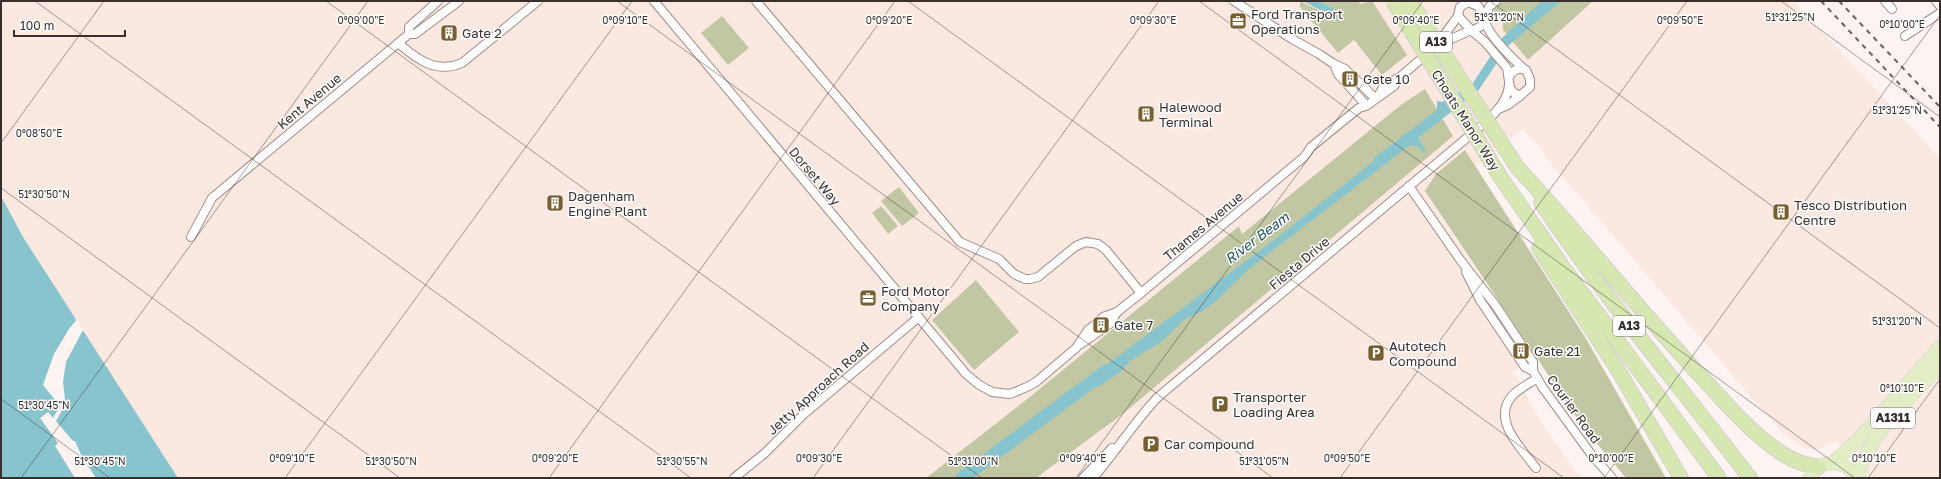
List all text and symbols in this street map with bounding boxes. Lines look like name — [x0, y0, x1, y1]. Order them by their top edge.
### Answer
place label: Ford Transport Operations — [1251, 6, 1343, 37]
office icon: Ford Transport Operations — [1228, 11, 1248, 31]
text: 51°31'20"N — [1474, 11, 1524, 23]
text: 51°31'25"N — [1765, 11, 1815, 23]
scale bar — [14, 12, 125, 38]
text: 0°09'00"E — [338, 14, 384, 26]
text: 0°09'10"E — [602, 14, 648, 26]
text: 0°09'20"E — [866, 14, 912, 26]
text: 0°09'30"E — [1130, 14, 1176, 26]
text: 0°09'40"E — [1393, 14, 1439, 26]
text: 0°09'50"E — [1657, 14, 1703, 26]
text: 100 m — [20, 18, 54, 33]
text: 0°10'00"E — [1879, 18, 1925, 30]
building icon: Gate 2 — [439, 23, 459, 43]
place label: Gate 2 — [462, 25, 502, 41]
road number: A13 — [1420, 32, 1452, 52]
street label: Choats Manor Way — [1428, 67, 1504, 174]
building icon: Gate 10 — [1340, 69, 1360, 89]
street label: Kent Avenue — [274, 70, 344, 132]
place label: Gate 10 — [1363, 71, 1410, 87]
place label: Halewood Terminal — [1159, 99, 1222, 130]
building icon: Halewood Terminal — [1136, 104, 1156, 124]
text: 51°31'25"N — [1872, 104, 1922, 116]
text: 0°08'50"E — [16, 127, 62, 139]
street label: Dorset Way — [786, 144, 844, 209]
text: 51°30'50"N — [18, 188, 70, 200]
place label: Dagenham Engine Plant — [568, 188, 647, 219]
street label: Thames Avenue — [1160, 188, 1246, 264]
building icon: Dagenham Engine Plant — [545, 193, 565, 213]
place label: Tesco Distribution Centre — [1794, 197, 1907, 228]
building icon: Tesco Distribution Centre — [1771, 202, 1791, 222]
water label: River Beam — [1221, 208, 1293, 267]
street label: Fiesta Drive — [1266, 233, 1332, 293]
place label: Ford Motor Company — [881, 283, 950, 314]
office icon: Ford Motor Company — [858, 288, 878, 308]
building icon: Gate 7 — [1091, 315, 1111, 335]
text: 51°31'20"N — [1872, 315, 1922, 327]
road number: A13 — [1613, 316, 1645, 336]
place label: Gate 7 — [1114, 317, 1153, 333]
street label: Jetty Approach Road — [764, 338, 872, 438]
place label: Autotech Compound — [1389, 338, 1457, 369]
building icon: Gate 21 — [1511, 341, 1531, 361]
parking icon: Autotech Compound — [1366, 343, 1386, 363]
place label: Gate 21 — [1534, 343, 1580, 359]
street label: Courier Road — [1544, 372, 1604, 446]
text: 0°10'10"E — [1880, 382, 1924, 394]
place label: Transporter Loading Area — [1233, 389, 1315, 420]
parking icon: Transporter Loading Area — [1210, 394, 1230, 414]
text: 51°30'45"N — [18, 399, 70, 411]
road number: A1311 — [1871, 408, 1915, 428]
parking icon: Car compound — [1141, 434, 1161, 454]
place label: Car compound — [1164, 436, 1255, 452]
text: 0°09'10"E — [269, 452, 315, 464]
text: 0°09'20"E — [532, 452, 578, 464]
text: 0°09'30"E — [796, 452, 842, 464]
text: 0°09'40"E — [1060, 452, 1106, 464]
text: 0°09'50"E — [1324, 452, 1370, 464]
text: 0°10'00"E — [1588, 452, 1634, 464]
text: 0°10'10"E — [1852, 452, 1896, 464]
text: 51°30'45"N — [74, 455, 126, 467]
text: 51°30'50"N — [365, 455, 417, 467]
text: 51°30'55"N — [656, 455, 708, 467]
text: 51°31'00"N — [948, 455, 998, 467]
text: 51°31'05"N — [1239, 455, 1289, 467]

